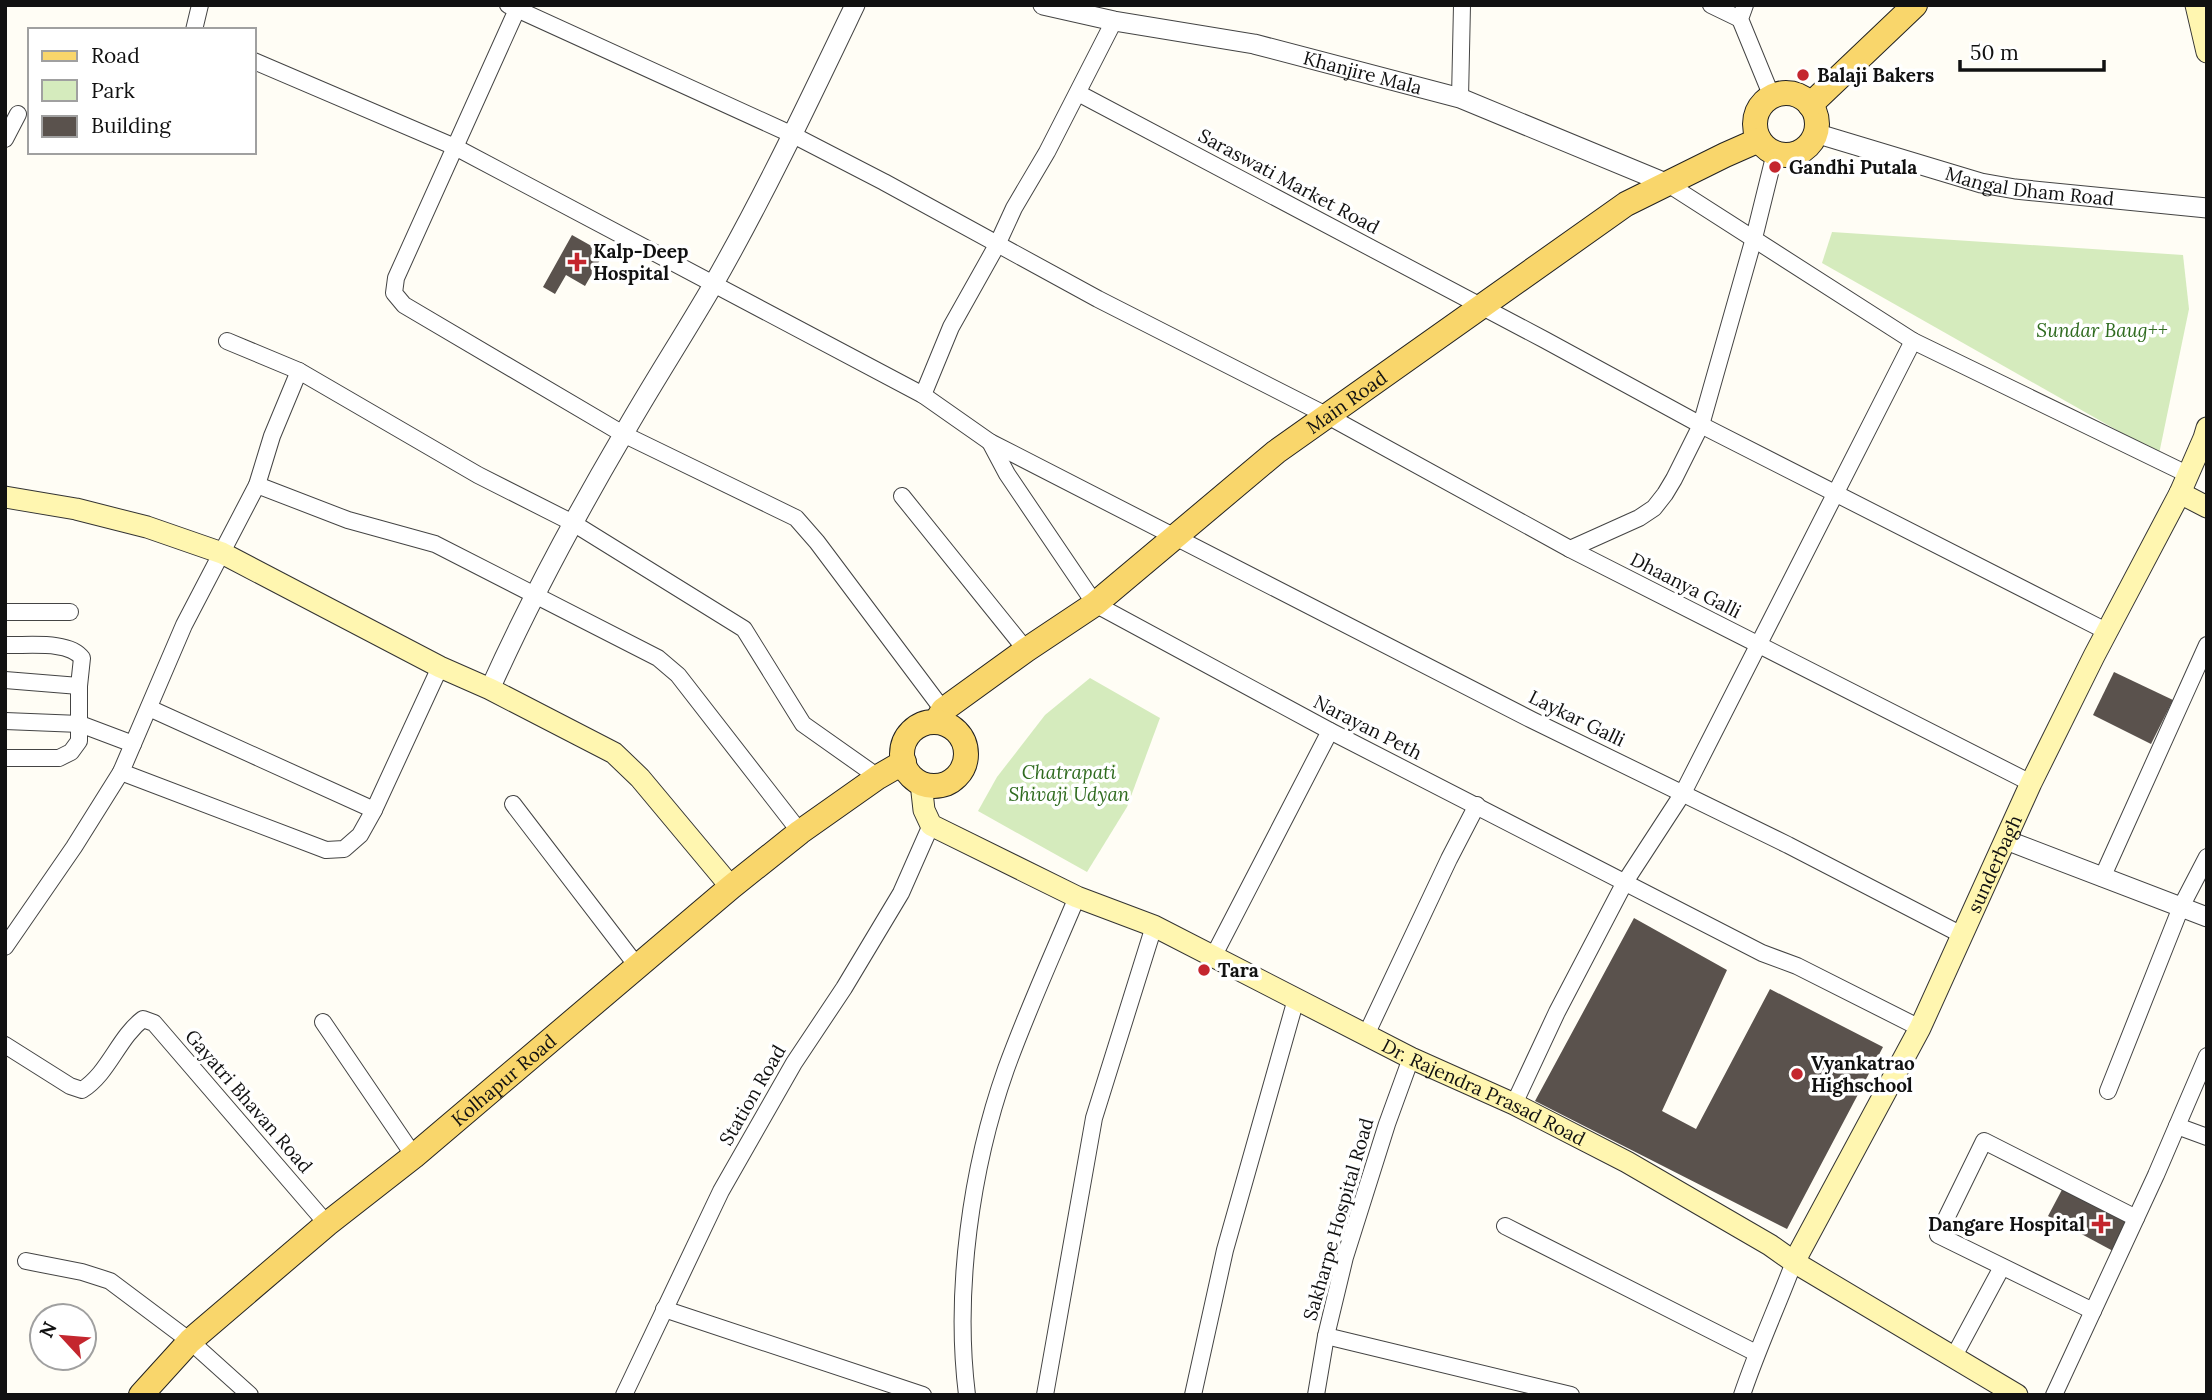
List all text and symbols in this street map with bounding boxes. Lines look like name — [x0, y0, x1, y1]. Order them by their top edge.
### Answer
legend — [28, 28, 256, 154]
scale bar — [1960, 28, 2104, 72]
text: 50 m — [1970, 39, 2019, 66]
text: Road — [91, 42, 140, 69]
street label: Khanjire Mala — [1301, 45, 1425, 100]
place label: Balaji Bakers — [1817, 63, 1934, 87]
marker: Balaji Bakers — [1795, 67, 1811, 83]
text: Park — [91, 77, 135, 104]
text: Building — [91, 112, 171, 139]
street label: Saraswati Market Road — [1194, 123, 1384, 239]
place label: Gandhi Putala — [1789, 155, 1917, 179]
marker: Gandhi Putala — [1767, 159, 1783, 175]
street label: Mangal Dham Road — [1942, 161, 2115, 211]
place label: Kalp-Deep Hospital — [593, 239, 688, 285]
marker: Kalp-Deep Hospital — [567, 252, 587, 272]
park label: Sundar Baug++ — [2036, 318, 2168, 342]
street label: Main Road — [1302, 365, 1391, 439]
street label: Dhaanya Galli — [1627, 547, 1745, 623]
street label: Laykar Galli — [1525, 684, 1629, 752]
street label: Narayan Peth — [1310, 689, 1426, 765]
park label: Chatrapati Shivaji Udyan — [1008, 760, 1130, 806]
street label: sunderbagh — [1962, 811, 2027, 917]
place label: Tara — [1218, 958, 1259, 982]
marker: Tara — [1196, 962, 1212, 978]
street label: Gayatri Bhavan Road — [180, 1024, 318, 1178]
street label: Kolhapur Road — [446, 1029, 561, 1131]
street label: Dr. Rajendra Prasad Road — [1378, 1033, 1590, 1151]
street label: Station Road — [714, 1040, 790, 1150]
place label: Vyankatrao Highschool — [1811, 1051, 1915, 1097]
marker: Vyankatrao Highschool — [1789, 1066, 1805, 1082]
street label: Sakharpe Hospital Road — [1298, 1115, 1378, 1323]
place label: Dangare Hospital — [1928, 1212, 2085, 1236]
marker: Dangare Hospital — [2091, 1214, 2111, 1234]
north arrow — [28, 1302, 98, 1372]
text: N — [34, 1317, 62, 1341]

